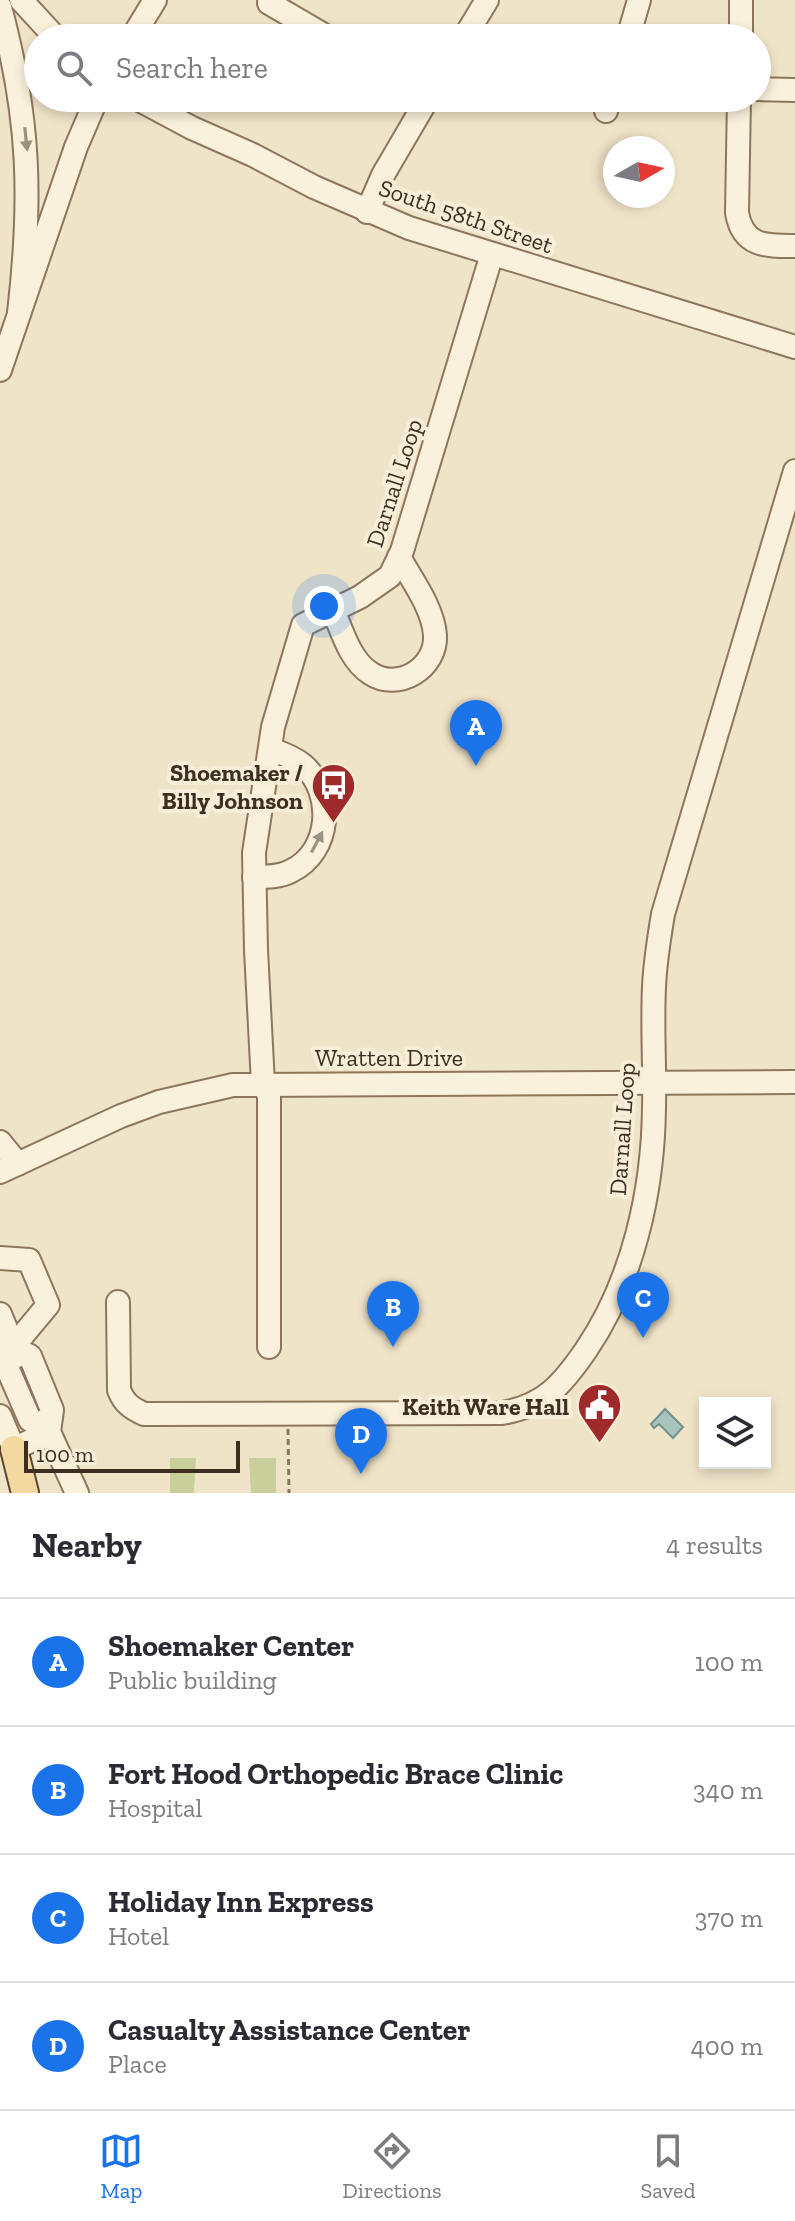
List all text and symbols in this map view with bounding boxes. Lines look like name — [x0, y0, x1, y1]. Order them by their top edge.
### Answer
search box — [24, 24, 771, 112]
icon: search — [52, 46, 96, 90]
text: Search here — [116, 50, 268, 86]
one-way arrow — [19, 127, 32, 152]
north arrow — [603, 136, 675, 208]
street label: South 58th Street — [375, 173, 557, 259]
street label: Darnall Loop — [360, 415, 428, 551]
your location — [304, 586, 344, 626]
pin: A — [450, 700, 502, 766]
place label: Shoemaker / Billy Johnson — [162, 758, 303, 815]
bus stop icon: Shoemaker / Billy Johnson — [310, 762, 358, 825]
one-way arrow — [311, 830, 324, 853]
street label: Wratten Drive — [315, 1043, 463, 1072]
street label: Darnall Loop — [603, 1062, 641, 1196]
pin: C — [617, 1272, 669, 1338]
pin: B — [367, 1281, 419, 1347]
public building icon: Keith Ware Hall — [576, 1382, 624, 1445]
place label: Keith Ware Hall — [402, 1392, 569, 1421]
map controls — [699, 1397, 771, 1469]
button: layers — [699, 1397, 771, 1469]
pin: D — [335, 1408, 387, 1474]
scale bar — [24, 1437, 240, 1473]
text: 100 m — [36, 1441, 94, 1468]
text: Nearby — [32, 1525, 142, 1566]
text: 4 results — [666, 1529, 763, 1561]
text: Shoemaker Center — [108, 1628, 354, 1664]
text: A — [49, 1646, 67, 1678]
text: 100 m — [695, 1646, 763, 1678]
text: Public building — [108, 1664, 277, 1696]
text: Fort Hood Orthopedic Brace Clinic — [108, 1756, 563, 1792]
text: B — [50, 1774, 66, 1806]
text: 340 m — [693, 1774, 763, 1806]
text: Hospital — [108, 1792, 202, 1824]
text: Holiday Inn Express — [108, 1884, 374, 1920]
text: C — [50, 1902, 66, 1934]
text: 370 m — [695, 1902, 763, 1934]
text: Hotel — [108, 1920, 169, 1952]
text: Casualty Assistance Center — [108, 2012, 471, 2048]
text: D — [49, 2030, 67, 2062]
text: 400 m — [691, 2030, 763, 2062]
text: Place — [108, 2048, 167, 2080]
tab: Map — [99, 2129, 143, 2204]
tab: Directions — [342, 2129, 442, 2204]
tab: Saved — [640, 2129, 696, 2204]

